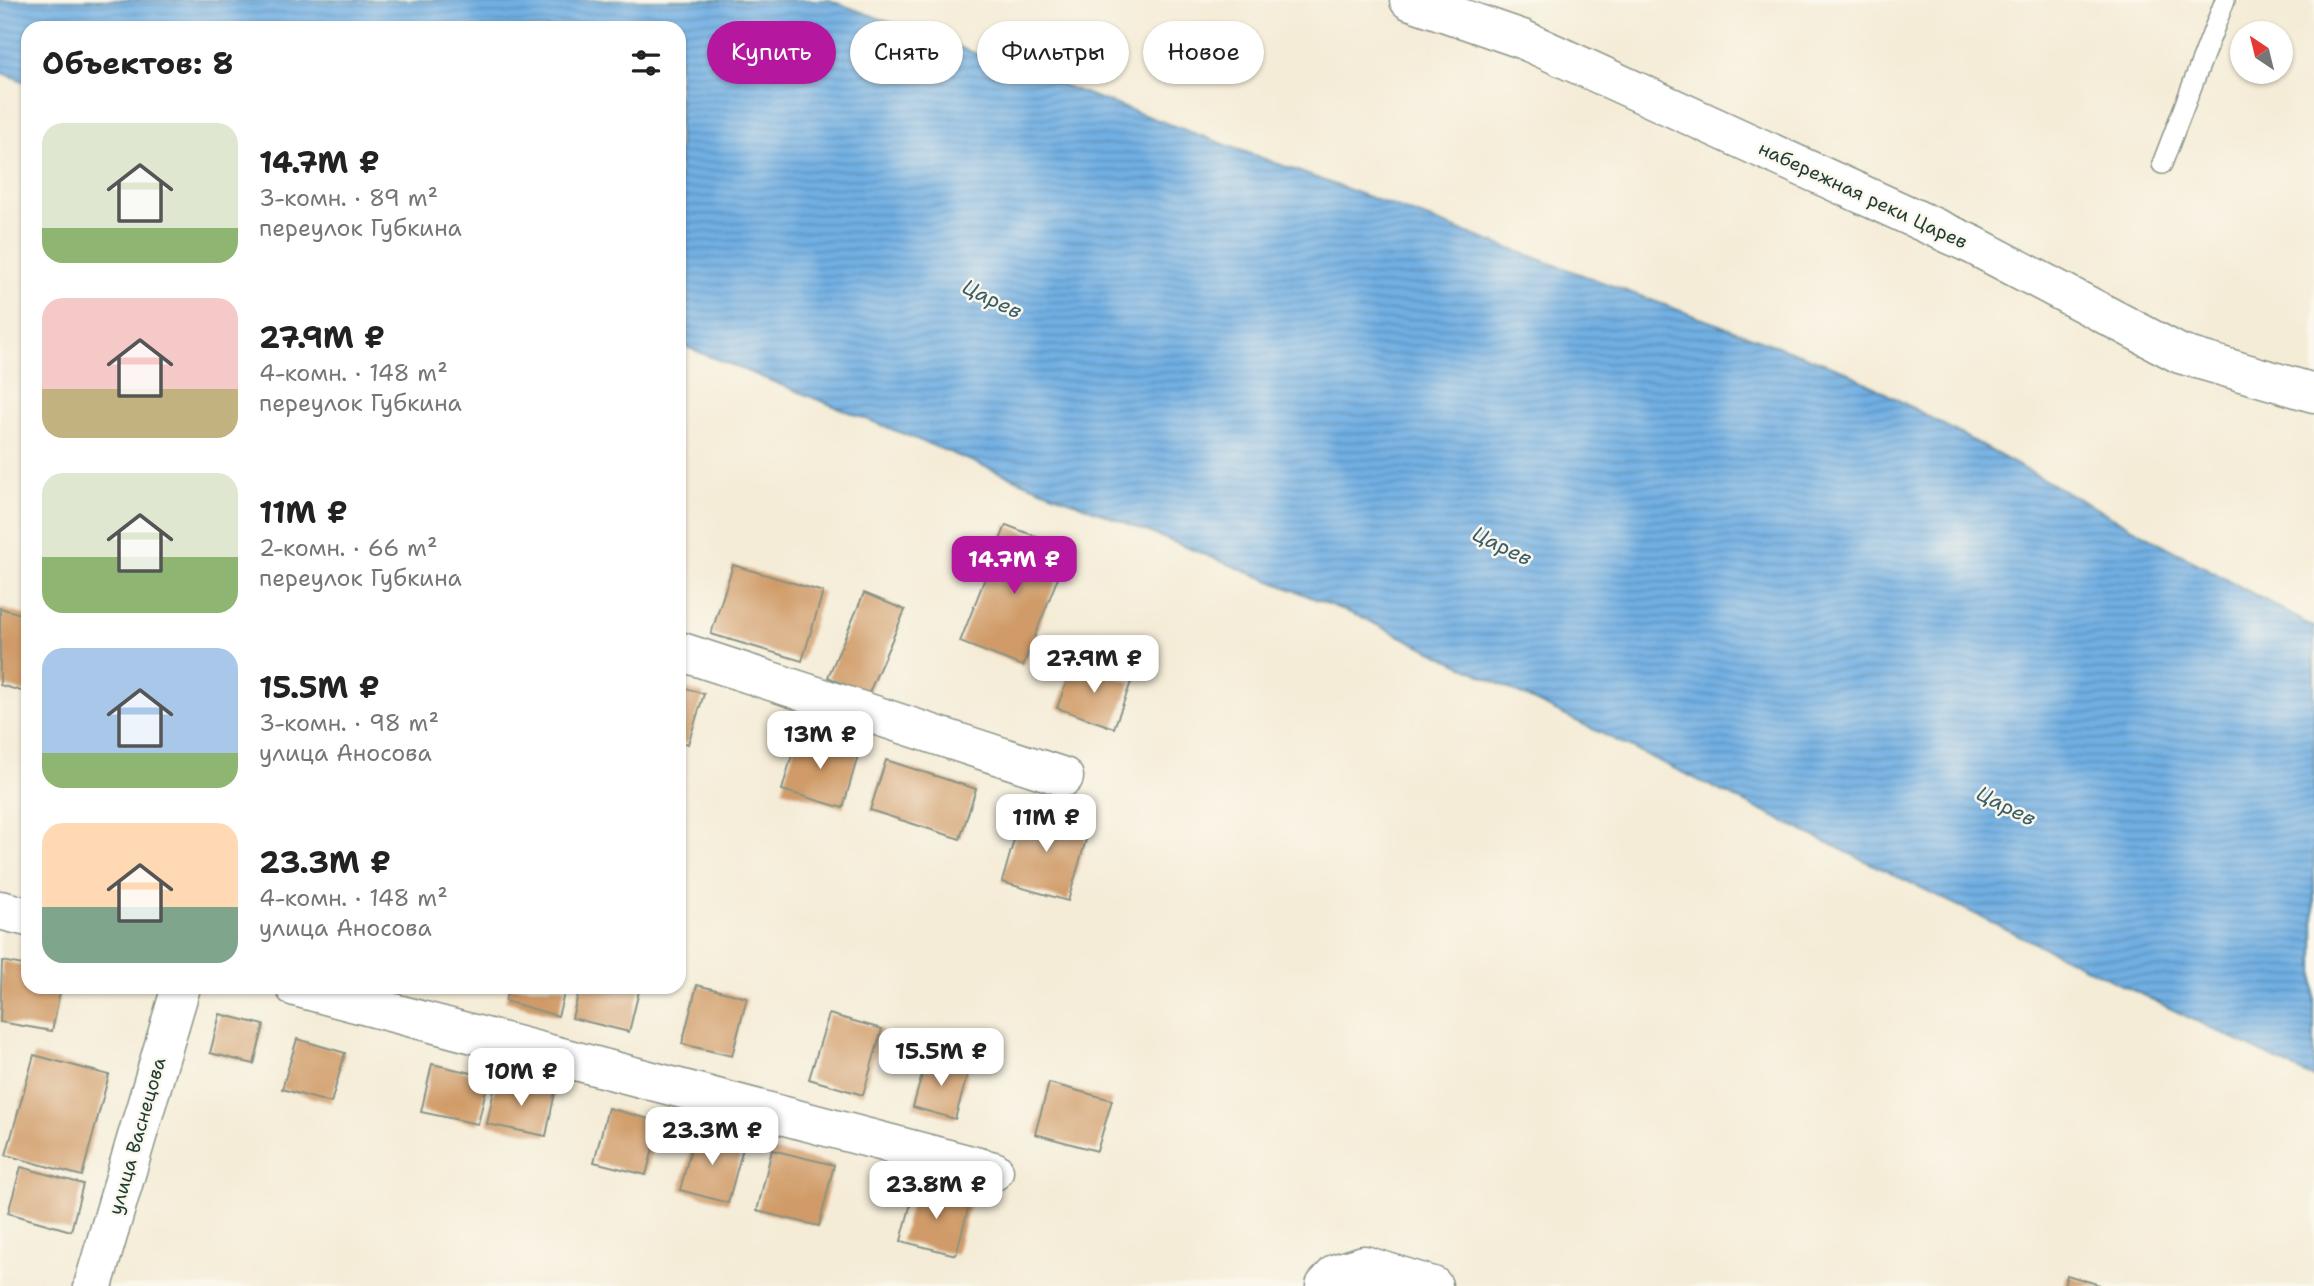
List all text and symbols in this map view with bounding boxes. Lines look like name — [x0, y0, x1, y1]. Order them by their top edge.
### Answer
chip: Купить — [707, 21, 836, 84]
chip: Снять — [850, 21, 963, 84]
chip: Фильтры — [977, 21, 1129, 84]
chip: Новое — [1143, 21, 1264, 84]
north arrow — [2230, 21, 2292, 84]
map controls — [2230, 21, 2293, 84]
text: Объектов: 8 — [42, 43, 234, 84]
icon: filters — [627, 44, 665, 82]
street label: набережная реки Царев — [1755, 136, 1971, 254]
text: 14.7M ₽ — [259, 142, 380, 183]
icon: home — [98, 151, 182, 235]
text: 3-комн. · 89 m² — [259, 183, 438, 213]
text: переулок Губкина — [259, 213, 462, 243]
water label: Царев — [958, 273, 1026, 325]
text: 27.9M ₽ — [259, 317, 385, 358]
icon: home — [98, 326, 182, 410]
text: 4-комн. · 148 m² — [259, 358, 448, 388]
text: переулок Губкина — [259, 388, 462, 418]
text: 11M ₽ — [259, 492, 348, 533]
icon: home — [98, 501, 182, 585]
water label: Царев — [1468, 520, 1536, 572]
text: 2-комн. · 66 m² — [259, 533, 438, 563]
pin: 14.7M ₽ — [949, 536, 1079, 596]
text: 14.7M ₽ — [968, 544, 1060, 574]
text: переулок Губкина — [259, 563, 462, 593]
pin: 27.9M ₽ — [1029, 636, 1159, 695]
text: 27.9M ₽ — [1046, 643, 1142, 673]
text: 15.5M ₽ — [259, 667, 380, 708]
icon: home — [98, 676, 182, 760]
text: 3-комн. · 98 m² — [259, 708, 439, 738]
pin: 13M ₽ — [771, 712, 869, 771]
text: 13M ₽ — [783, 719, 857, 749]
text: улица Аносова — [259, 738, 432, 768]
water label: Царев — [1972, 779, 2040, 833]
pin: 11M ₽ — [997, 794, 1095, 854]
text: 11M ₽ — [1012, 802, 1080, 832]
text: 23.3M ₽ — [259, 842, 391, 883]
icon: home — [98, 851, 182, 935]
text: 4-комн. · 148 m² — [259, 883, 448, 913]
text: улица Аносова — [259, 913, 432, 943]
pin: 15.5M ₽ — [876, 1028, 1006, 1088]
text: 15.5M ₽ — [895, 1036, 987, 1066]
pin: 10M ₽ — [472, 1048, 570, 1108]
street label: улица Васнецова — [103, 1054, 171, 1218]
text: 10M ₽ — [484, 1056, 558, 1086]
pin: 23.3M ₽ — [647, 1108, 777, 1167]
text: 23.3M ₽ — [661, 1115, 763, 1145]
pin: 23.8M ₽ — [871, 1162, 1001, 1221]
text: 23.8M ₽ — [885, 1169, 987, 1199]

